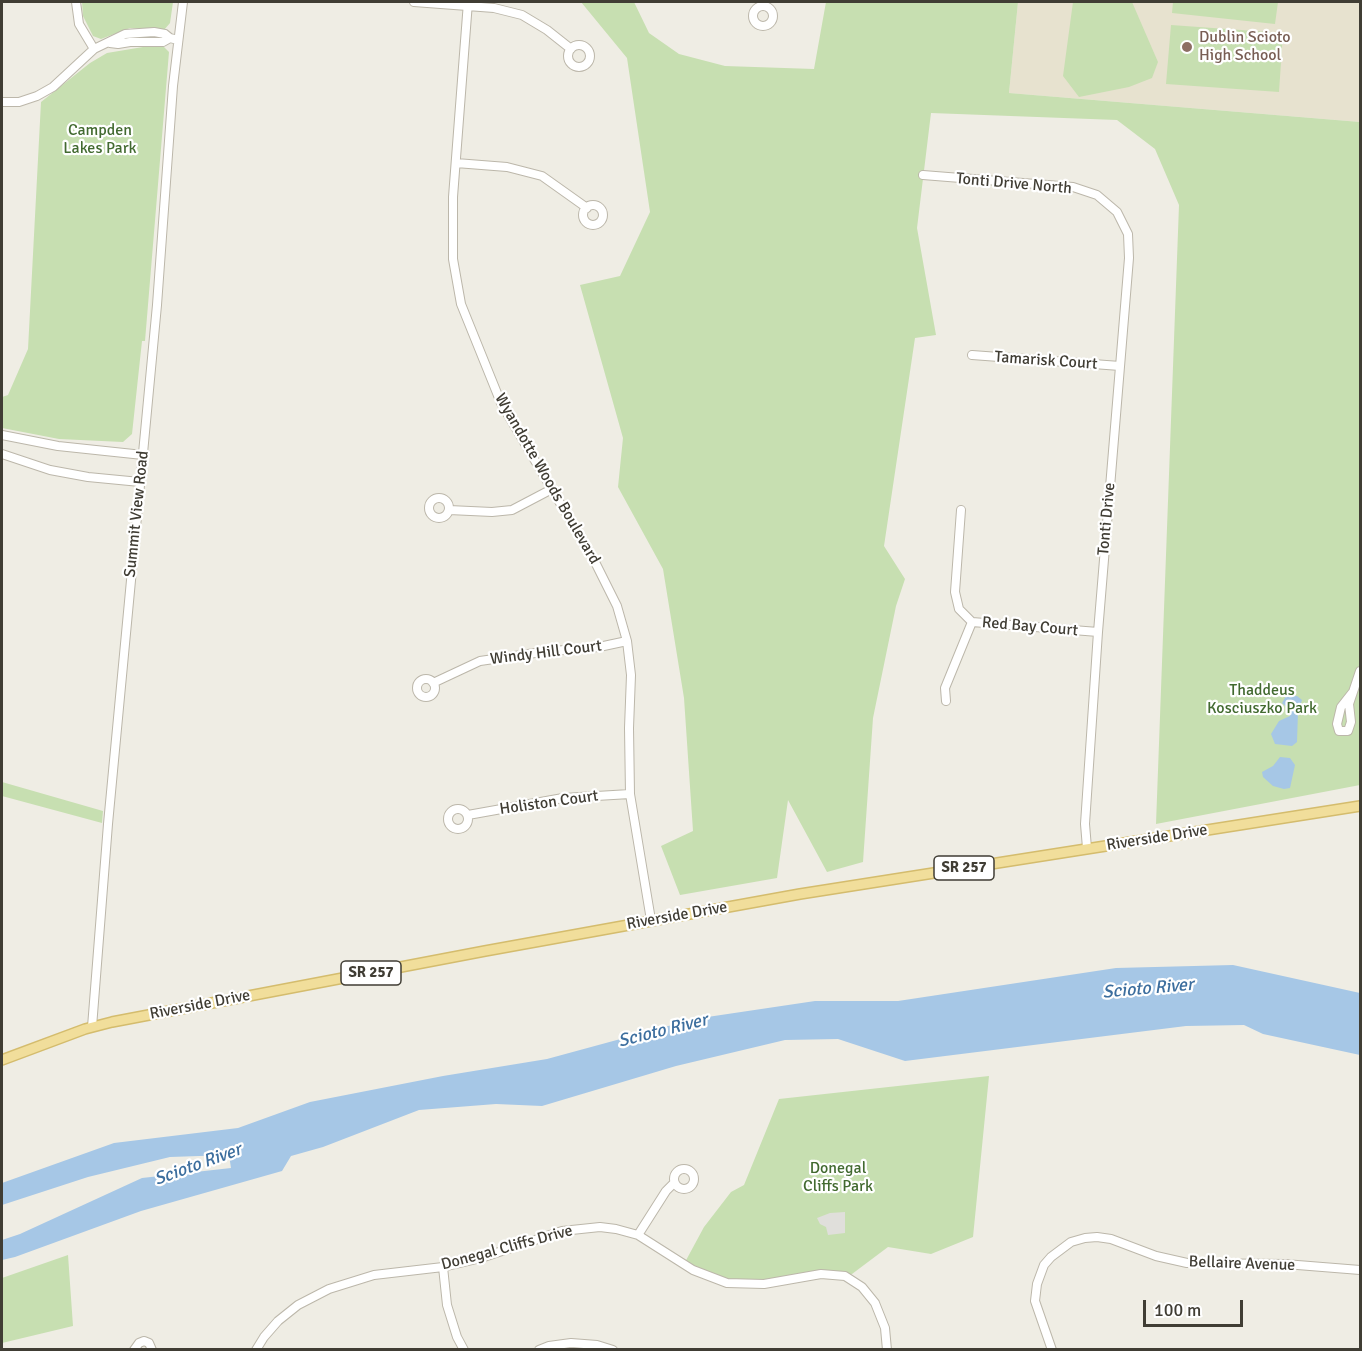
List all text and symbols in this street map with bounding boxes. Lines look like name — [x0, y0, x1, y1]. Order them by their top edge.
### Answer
place label: Dublin Scioto High School — [1199, 28, 1291, 66]
marker: Dublin Scioto High School — [1180, 40, 1194, 54]
park label: Campden Lakes Park — [63, 121, 137, 159]
street label: Tonti Drive North — [955, 169, 1073, 199]
street label: Tamarisk Court — [994, 348, 1098, 374]
street label: Wyandotte Woods Boulevard — [490, 390, 604, 568]
street label: Summit View Road — [121, 450, 153, 578]
street label: Tonti Drive — [1094, 482, 1120, 556]
street label: Red Bay Court — [981, 613, 1079, 641]
street label: Windy Hill Court — [489, 637, 603, 669]
park label: Thaddeus Kosciuszko Park — [1207, 681, 1317, 719]
street label: Holiston Court — [498, 787, 600, 819]
street label: Riverside Drive — [1105, 821, 1209, 855]
road number: SR 257 — [934, 856, 994, 880]
street label: Riverside Drive — [625, 898, 729, 934]
road number: SR 257 — [341, 961, 401, 985]
water label: Scioto River — [1102, 974, 1194, 1004]
street label: Riverside Drive — [148, 986, 252, 1024]
water label: Scioto River — [616, 1009, 710, 1053]
water label: Scioto River — [151, 1139, 245, 1191]
park label: Donegal Cliffs Park — [803, 1159, 873, 1197]
street label: Donegal Cliffs Drive — [439, 1221, 575, 1275]
street label: Bellaire Avenue — [1188, 1253, 1296, 1275]
scale bar — [1146, 1288, 1246, 1326]
text: 100 m — [1154, 1299, 1201, 1321]

